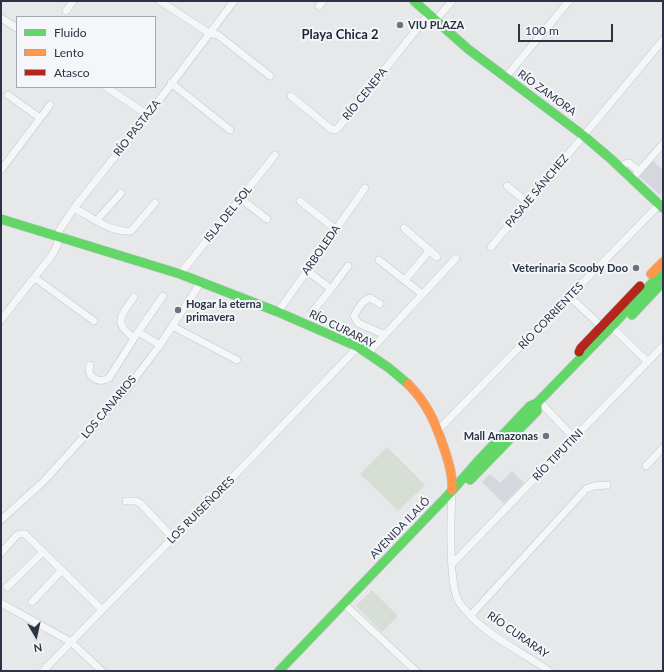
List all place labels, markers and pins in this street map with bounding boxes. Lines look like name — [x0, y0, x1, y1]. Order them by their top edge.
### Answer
place label: VIU PLAZA — [408, 18, 464, 32]
marker: VIU PLAZA — [395, 20, 405, 30]
place label: Veterinaria Scooby Doo — [512, 261, 628, 275]
marker: Veterinaria Scooby Doo — [631, 263, 641, 273]
place label: Hogar la eterna primavera — [186, 297, 261, 323]
marker: Hogar la eterna primavera — [173, 305, 183, 315]
place label: Mall Amazonas — [464, 429, 538, 443]
marker: Mall Amazonas — [541, 431, 551, 441]

